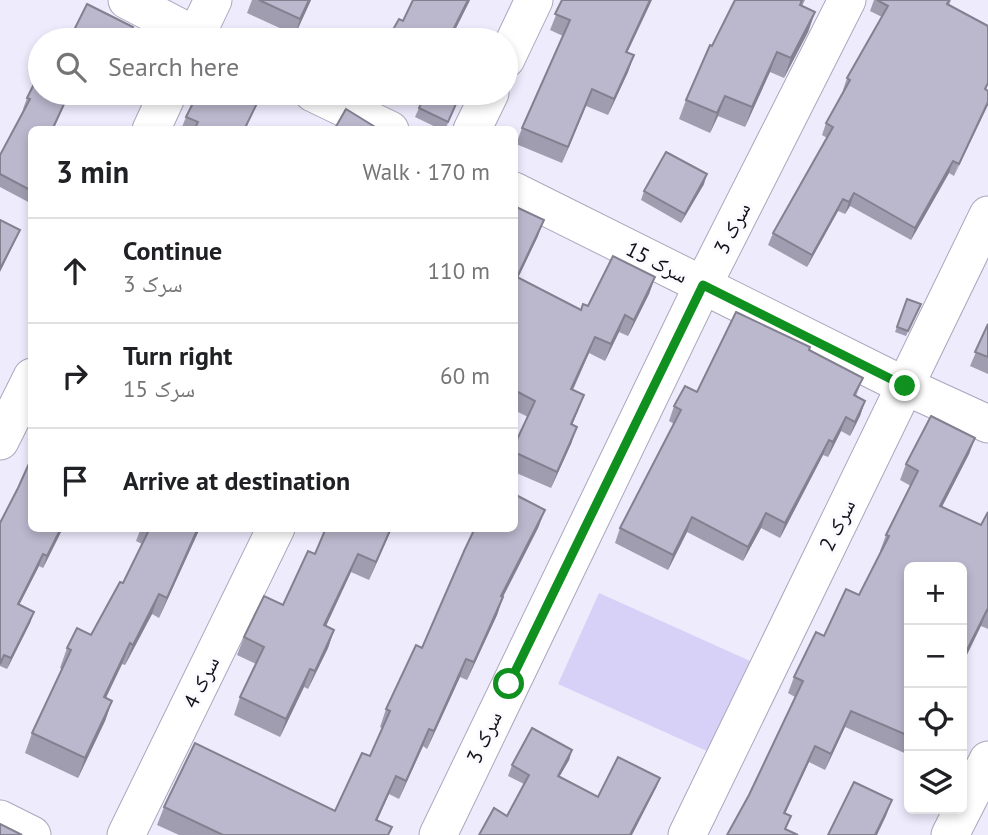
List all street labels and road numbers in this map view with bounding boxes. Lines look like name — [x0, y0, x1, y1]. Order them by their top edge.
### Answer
street label: سرک 3 — [708, 198, 756, 258]
street label: سرک 15 — [621, 235, 693, 289]
street label: سرک 2 — [813, 495, 861, 555]
street label: سرک 4 — [177, 652, 225, 712]
street label: سرک 3 — [460, 707, 508, 767]

